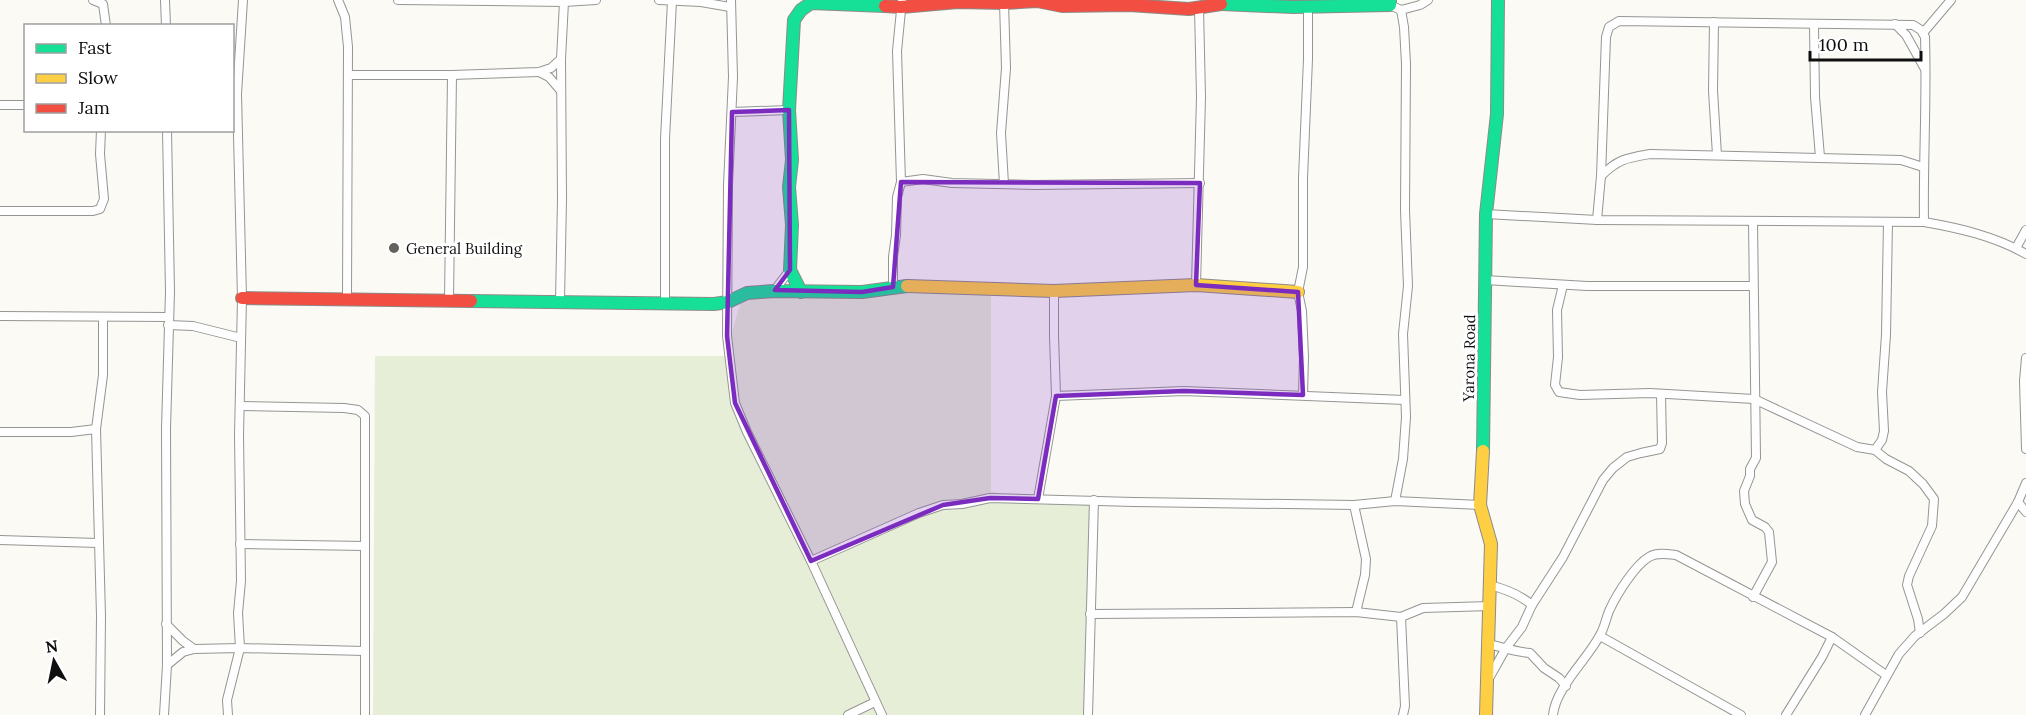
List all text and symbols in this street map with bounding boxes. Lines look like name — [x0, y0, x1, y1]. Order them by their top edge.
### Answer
legend — [24, 24, 234, 132]
scale bar — [1810, 24, 1921, 62]
text: 100 m — [1819, 33, 1869, 56]
text: Fast — [78, 36, 112, 59]
text: Slow — [78, 66, 118, 89]
text: Jam — [77, 96, 110, 119]
place label: General Building — [406, 239, 523, 258]
marker: General Building — [387, 241, 401, 255]
street label: Yarona Road — [1459, 314, 1479, 403]
north arrow — [24, 631, 84, 691]
text: N — [44, 635, 59, 657]

